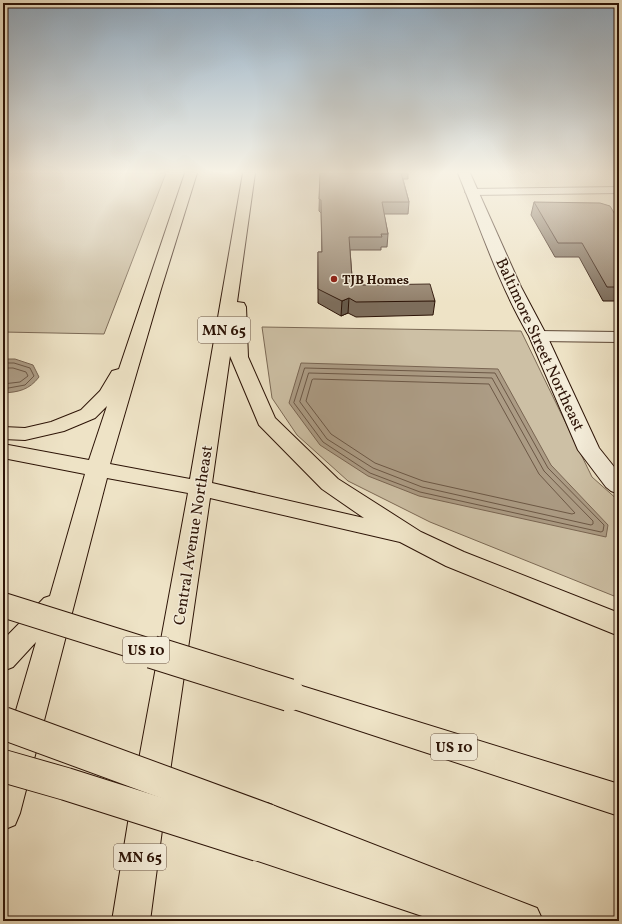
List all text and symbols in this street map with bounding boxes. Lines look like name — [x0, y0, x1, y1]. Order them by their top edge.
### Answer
street label: Baltimore Street Northeast — [489, 255, 589, 435]
place label: TJB Homes — [342, 272, 409, 290]
marker: TJB Homes — [329, 274, 339, 284]
road number: MN 65 — [198, 317, 250, 343]
street label: Central Avenue Northeast — [169, 444, 219, 627]
road number: US 10 — [123, 637, 169, 663]
road number: US 10 — [431, 734, 477, 760]
road number: MN 65 — [114, 844, 166, 870]

